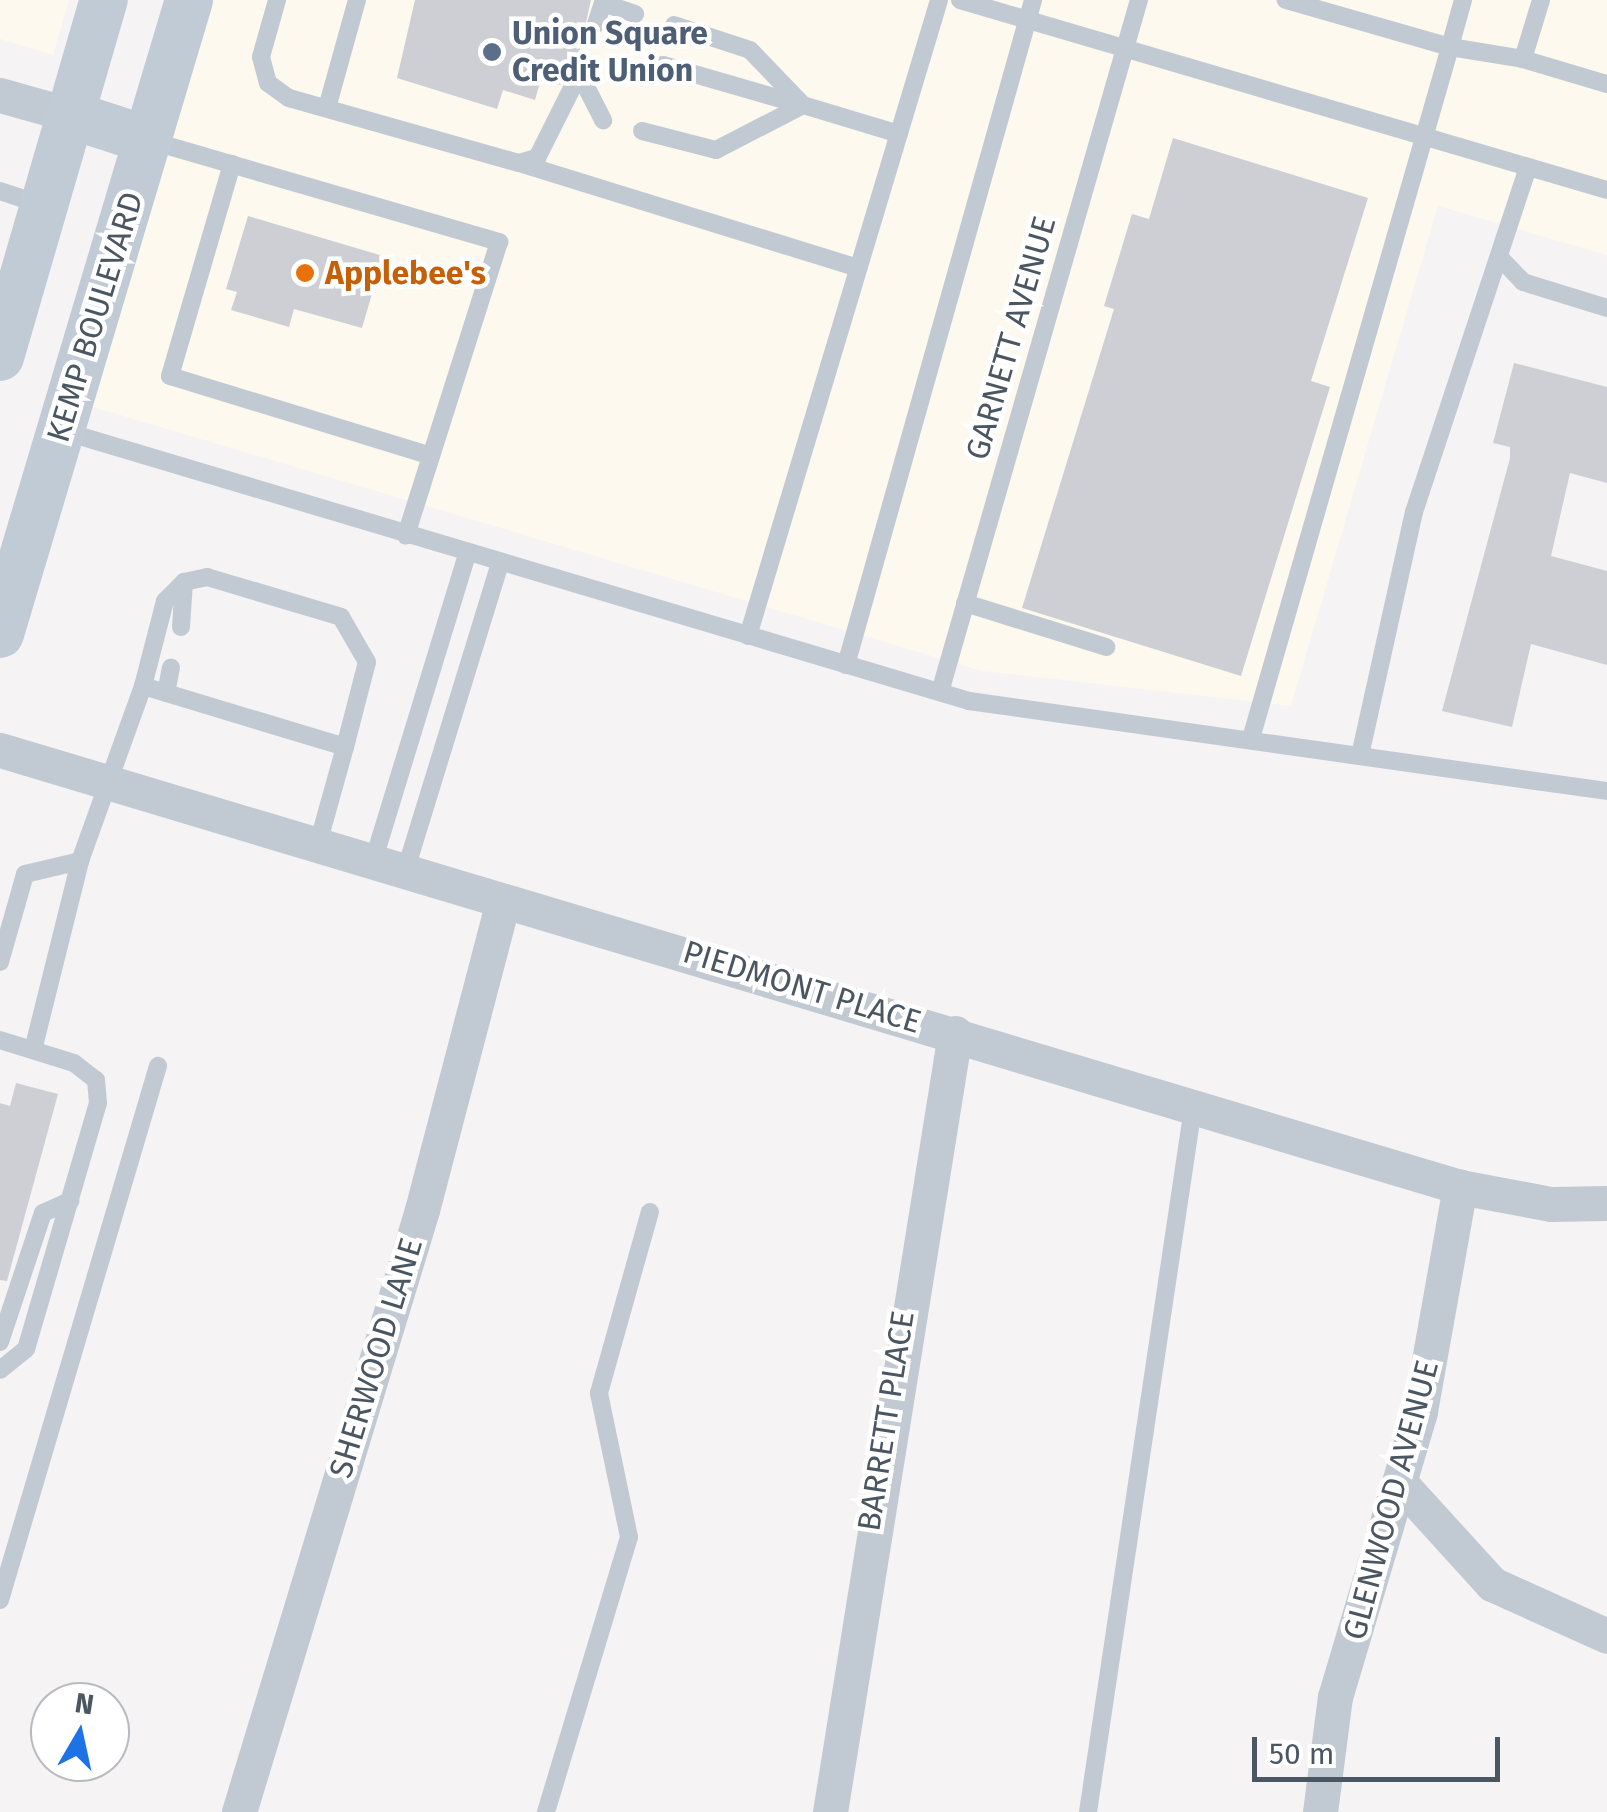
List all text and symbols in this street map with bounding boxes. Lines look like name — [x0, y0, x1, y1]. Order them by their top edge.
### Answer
place label: Union Square Credit Union — [512, 15, 708, 90]
marker: Union Square Credit Union — [481, 41, 503, 63]
street label: KEMP BOULEVARD — [39, 187, 151, 447]
street label: GARNETT AVENUE — [958, 212, 1064, 464]
place label: Applebee's — [325, 254, 486, 292]
marker: Applebee's — [294, 262, 316, 284]
street label: PIEDMONT PLACE — [678, 933, 926, 1041]
street label: SHERWOOD LANE — [321, 1233, 431, 1483]
street label: BARRETT PLACE — [850, 1308, 922, 1534]
street label: GLENWOOD AVENUE — [1335, 1356, 1447, 1644]
north arrow — [30, 1682, 130, 1782]
text: N — [73, 1686, 96, 1722]
scale bar — [1257, 1717, 1504, 1779]
text: 50 m — [1269, 1736, 1334, 1772]

